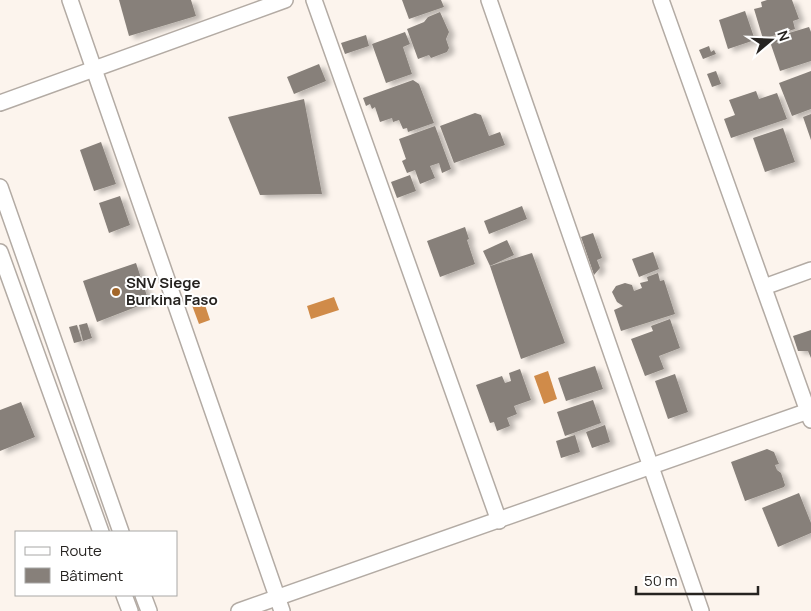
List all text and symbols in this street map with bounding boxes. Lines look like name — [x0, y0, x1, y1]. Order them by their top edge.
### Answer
north arrow — [746, 15, 796, 65]
text: N — [773, 28, 794, 43]
place label: SNV Siege Burkina Faso — [126, 272, 218, 310]
marker: SNV Siege Burkina Faso — [110, 286, 122, 298]
legend — [15, 531, 178, 596]
text: Route — [60, 540, 102, 561]
scale bar — [636, 564, 758, 596]
text: Bâtiment — [60, 565, 123, 586]
text: 50 m — [644, 570, 678, 591]

